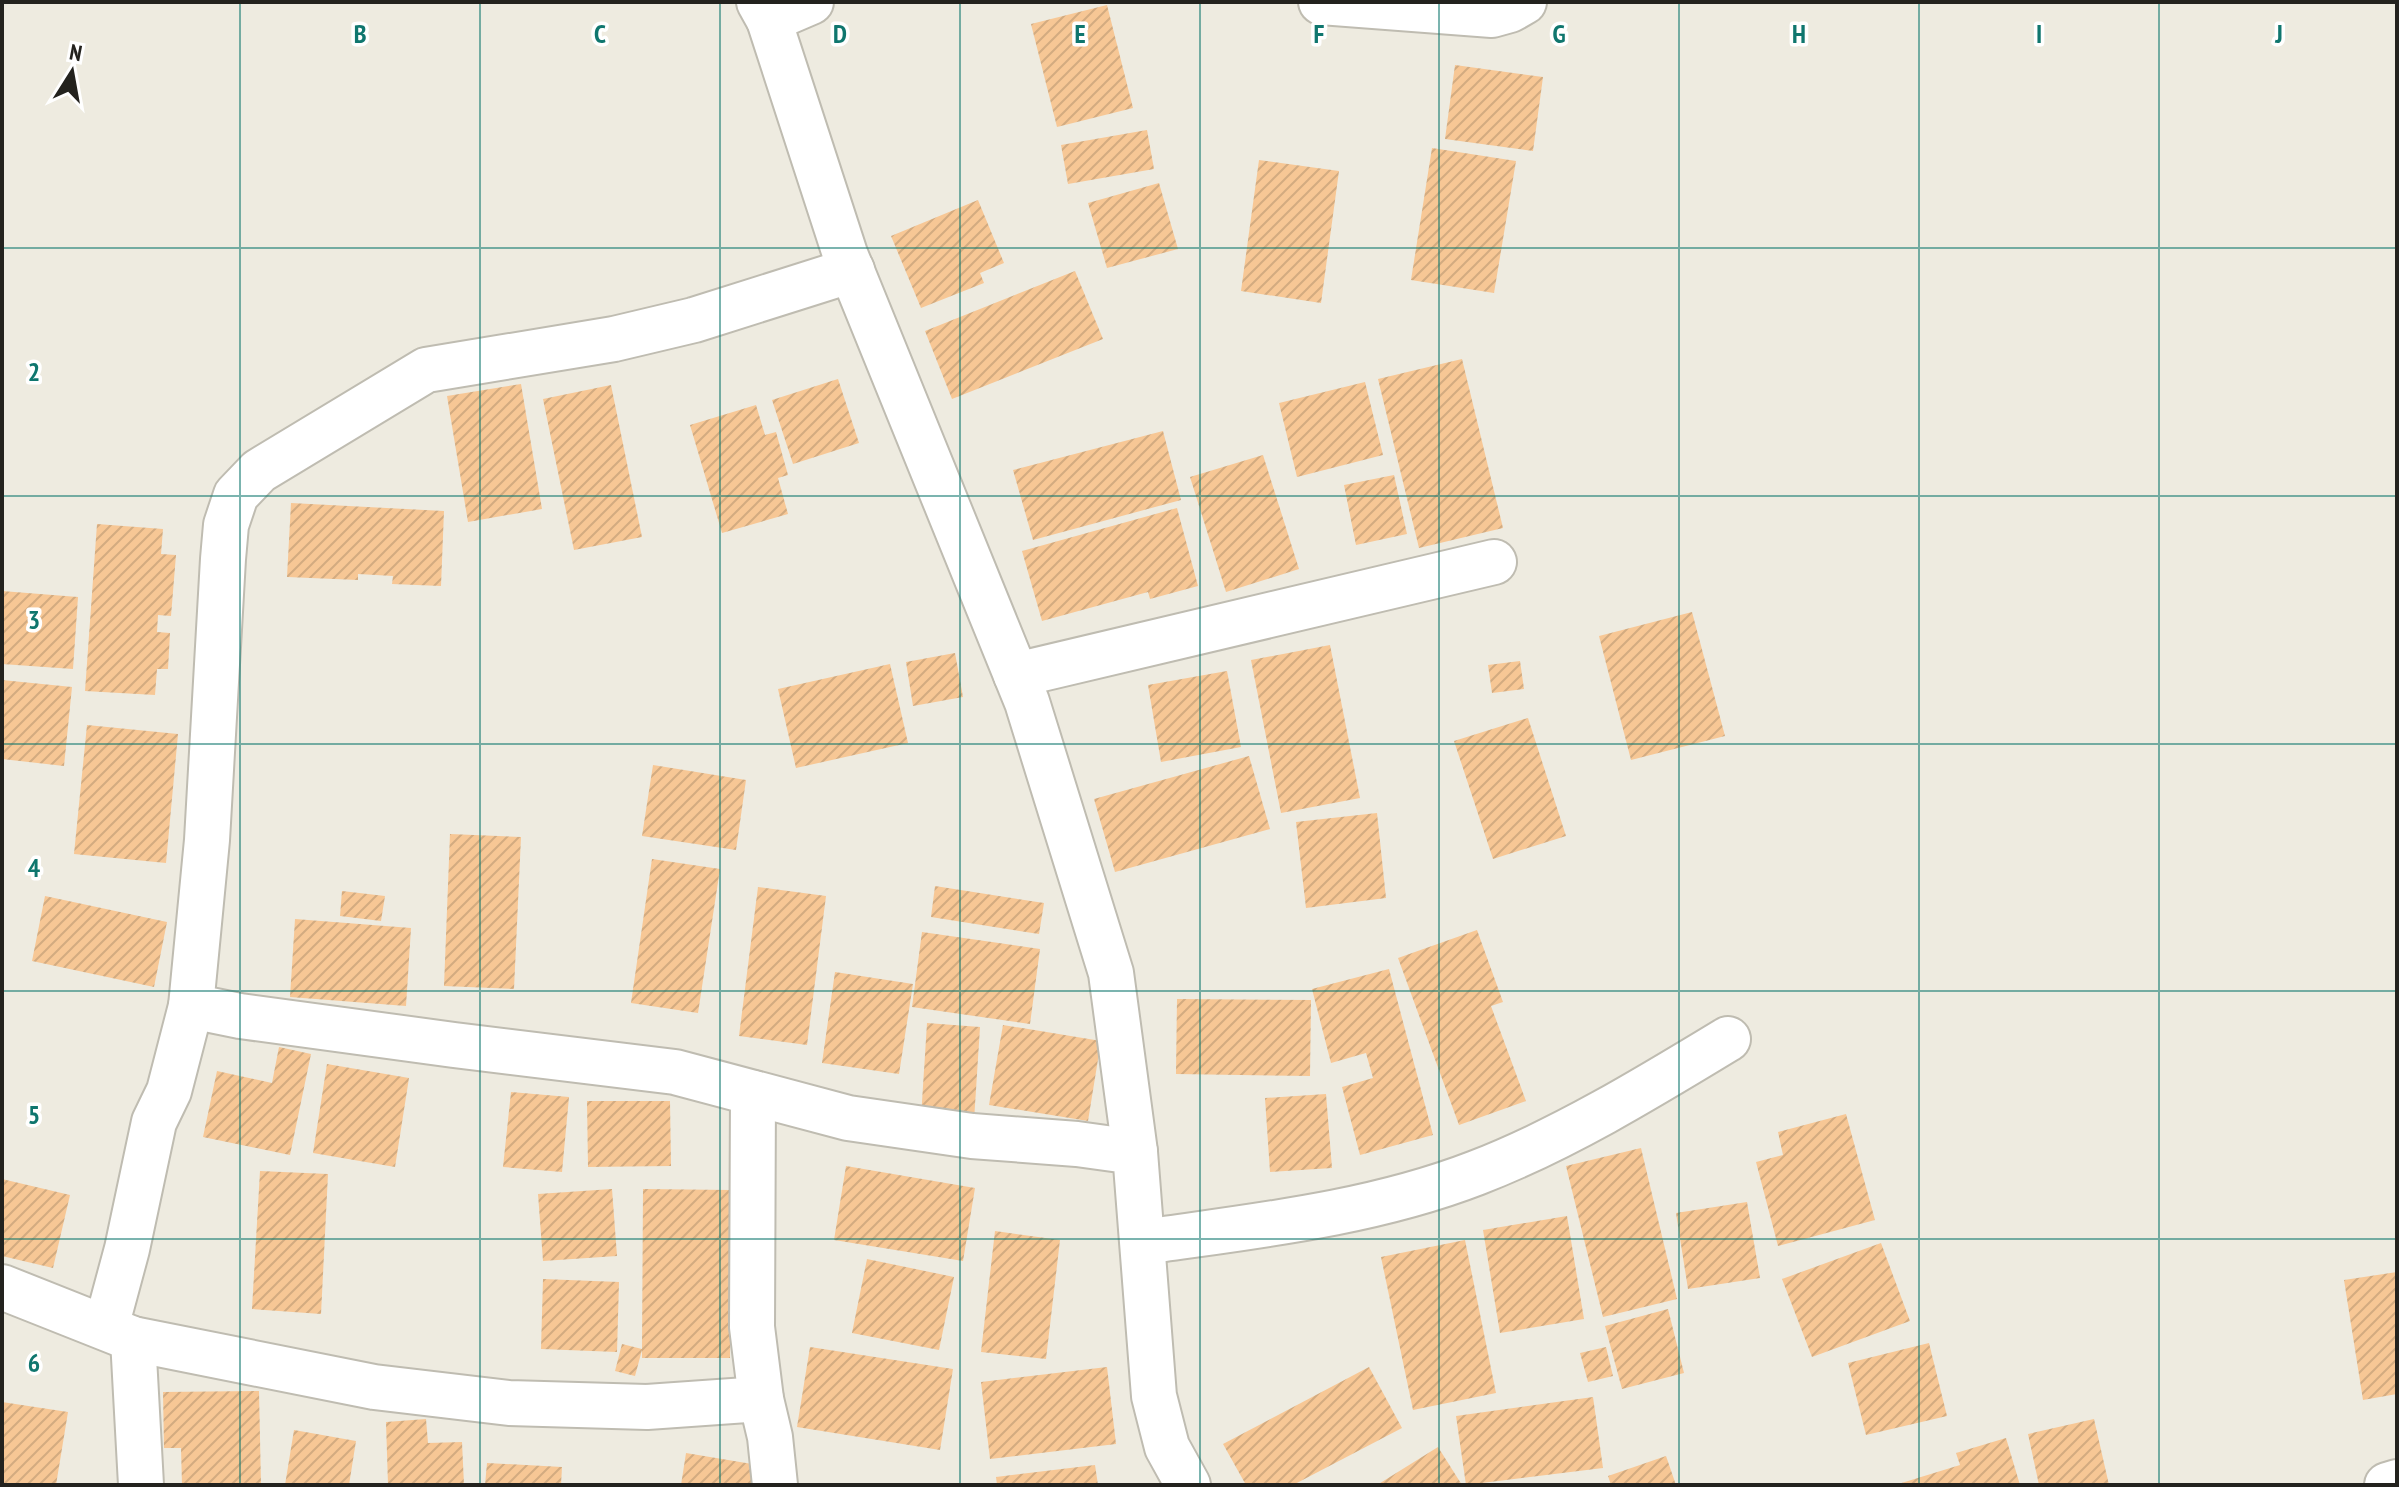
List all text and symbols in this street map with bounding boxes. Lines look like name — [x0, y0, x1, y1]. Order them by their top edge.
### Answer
text: B — [354, 17, 367, 50]
text: C — [594, 17, 606, 50]
text: D — [833, 17, 847, 50]
text: E — [1074, 17, 1086, 50]
text: F — [1314, 17, 1325, 50]
text: G — [1552, 17, 1566, 50]
text: H — [1792, 17, 1806, 50]
text: I — [2036, 17, 2042, 50]
text: J — [2274, 17, 2283, 50]
north arrow — [32, 32, 112, 112]
text: N — [67, 37, 84, 67]
text: 2 — [28, 355, 40, 388]
text: 3 — [28, 603, 40, 636]
text: 4 — [28, 851, 41, 884]
text: 5 — [28, 1098, 40, 1131]
text: 6 — [28, 1346, 40, 1379]

